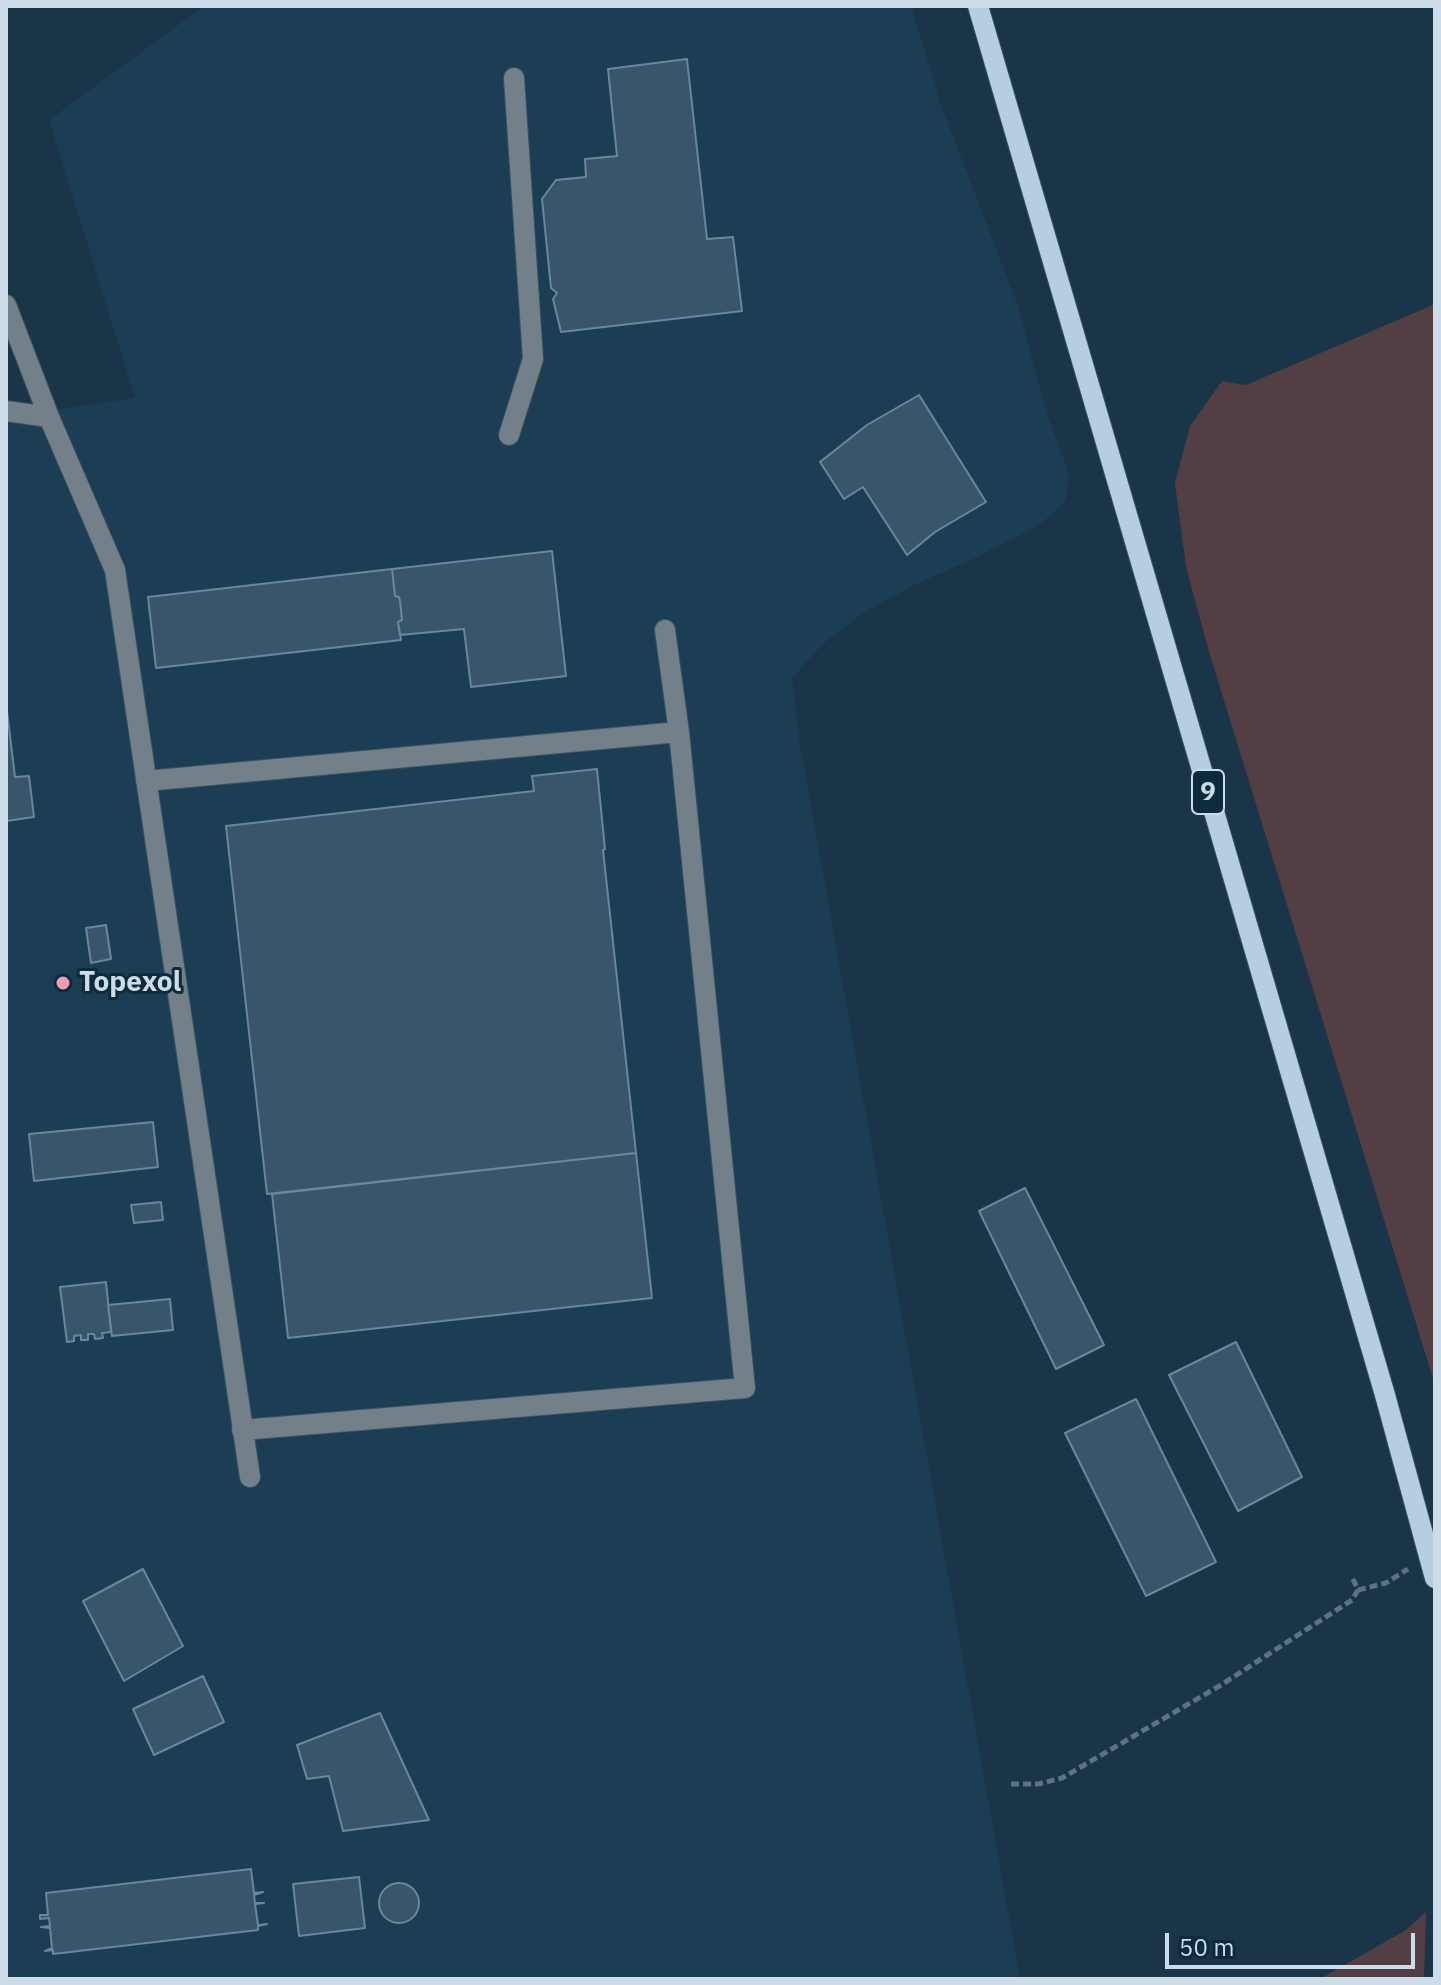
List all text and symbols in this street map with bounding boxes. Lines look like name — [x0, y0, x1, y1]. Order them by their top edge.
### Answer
road number: 9 — [1192, 770, 1224, 814]
place label: Topexol — [79, 966, 181, 1000]
marker: Topexol — [54, 974, 72, 992]
scale bar — [1169, 1917, 1419, 1967]
text: 50 m — [1179, 1931, 1234, 1963]

